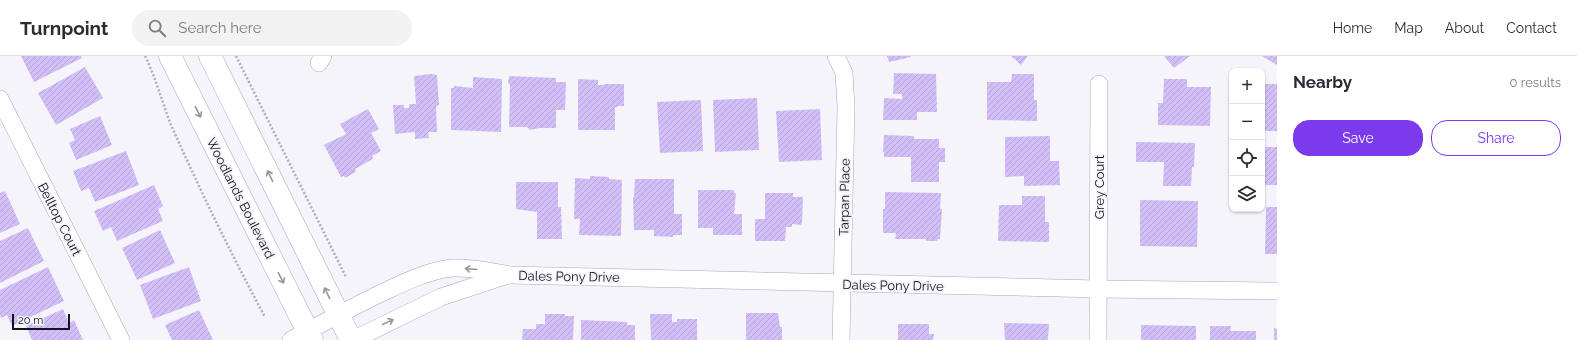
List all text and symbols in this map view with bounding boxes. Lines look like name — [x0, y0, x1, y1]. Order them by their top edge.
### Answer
search box — [132, 10, 412, 46]
text: Turnpoint — [20, 17, 108, 39]
icon: search — [146, 17, 168, 39]
text: Search here — [178, 19, 262, 37]
text: Home — [1333, 20, 1372, 36]
text: Map — [1394, 20, 1423, 36]
text: About — [1445, 20, 1484, 36]
text: Contact — [1506, 20, 1557, 36]
map controls — [1229, 68, 1265, 212]
button: + — [1229, 68, 1265, 104]
text: Nearby — [1293, 72, 1352, 92]
text: 0 results — [1510, 75, 1561, 90]
button: − — [1229, 104, 1265, 140]
one-way arrow — [195, 105, 202, 117]
button: Save — [1293, 120, 1423, 156]
button: Share — [1431, 120, 1561, 156]
street label: Woodlands Boulevard — [204, 135, 278, 261]
button: locate — [1229, 140, 1265, 176]
street label: Grey Court — [1092, 154, 1107, 219]
street label: Tarpan Place — [836, 158, 853, 236]
one-way arrow — [265, 170, 273, 182]
button: layers — [1229, 176, 1265, 212]
street label: Belltop Court — [35, 180, 85, 259]
one-way arrow — [465, 266, 478, 273]
street label: Dales Pony Drive — [518, 268, 620, 285]
one-way arrow — [278, 272, 285, 284]
street label: Dales Pony Drive — [842, 277, 944, 294]
one-way arrow — [323, 287, 330, 299]
scale bar — [12, 312, 70, 331]
text: 20 m — [18, 314, 43, 327]
one-way arrow — [381, 318, 393, 325]

